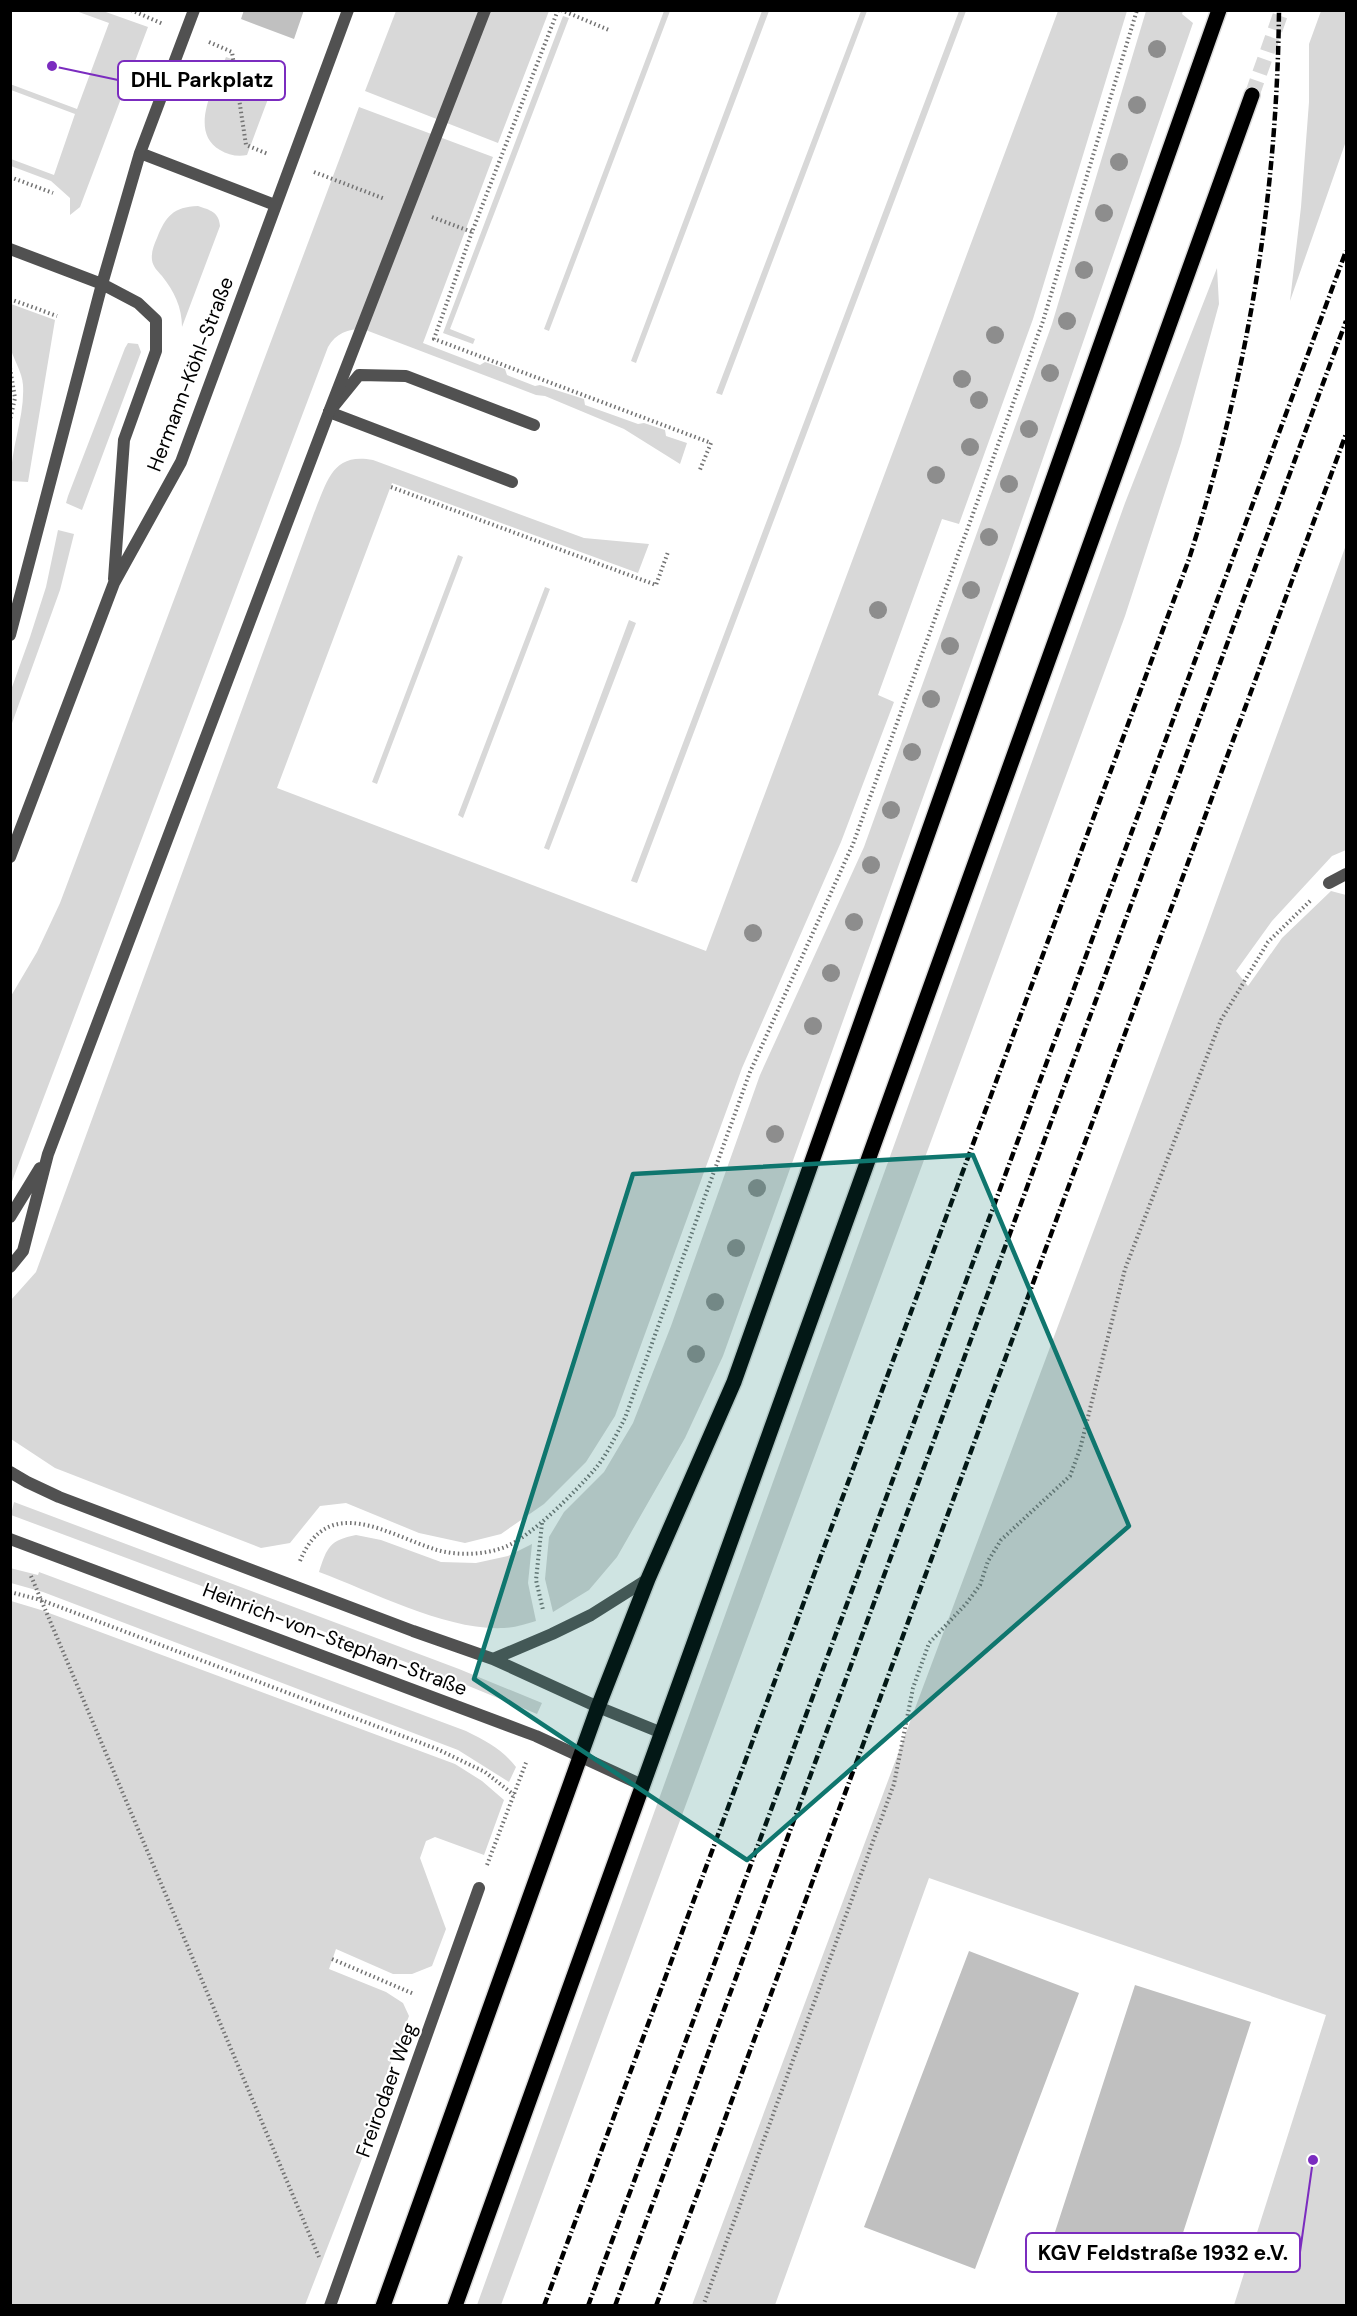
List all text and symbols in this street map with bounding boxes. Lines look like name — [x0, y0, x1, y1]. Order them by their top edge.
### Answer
callout: DHL Parkplatz — [118, 61, 285, 100]
text: DHL Parkplatz — [131, 66, 273, 94]
street label: Hermann-Köhl-Straße — [141, 273, 239, 475]
street label: Heinrich-von-Stephan-Straße — [199, 1576, 471, 1702]
street label: Freirodaer Weg — [350, 2019, 422, 2161]
callout: KGV Feldstraße 1932 e.V. — [1026, 2233, 1300, 2272]
text: KGV Feldstraße 1932 e.V. — [1038, 2239, 1288, 2267]

